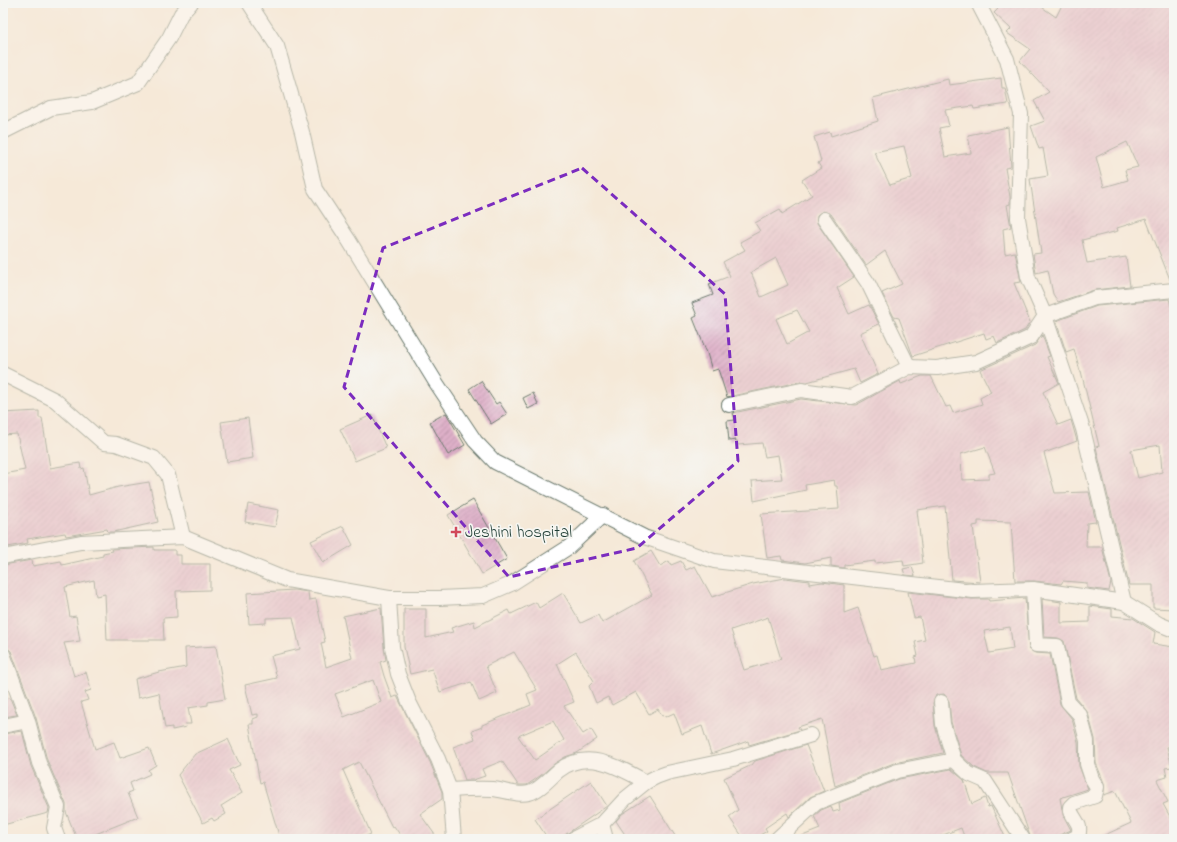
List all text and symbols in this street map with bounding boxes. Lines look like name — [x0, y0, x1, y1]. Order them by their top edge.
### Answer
place label: Jeshini hospital — [465, 520, 572, 545]
marker: Jeshini hospital — [450, 526, 462, 538]

